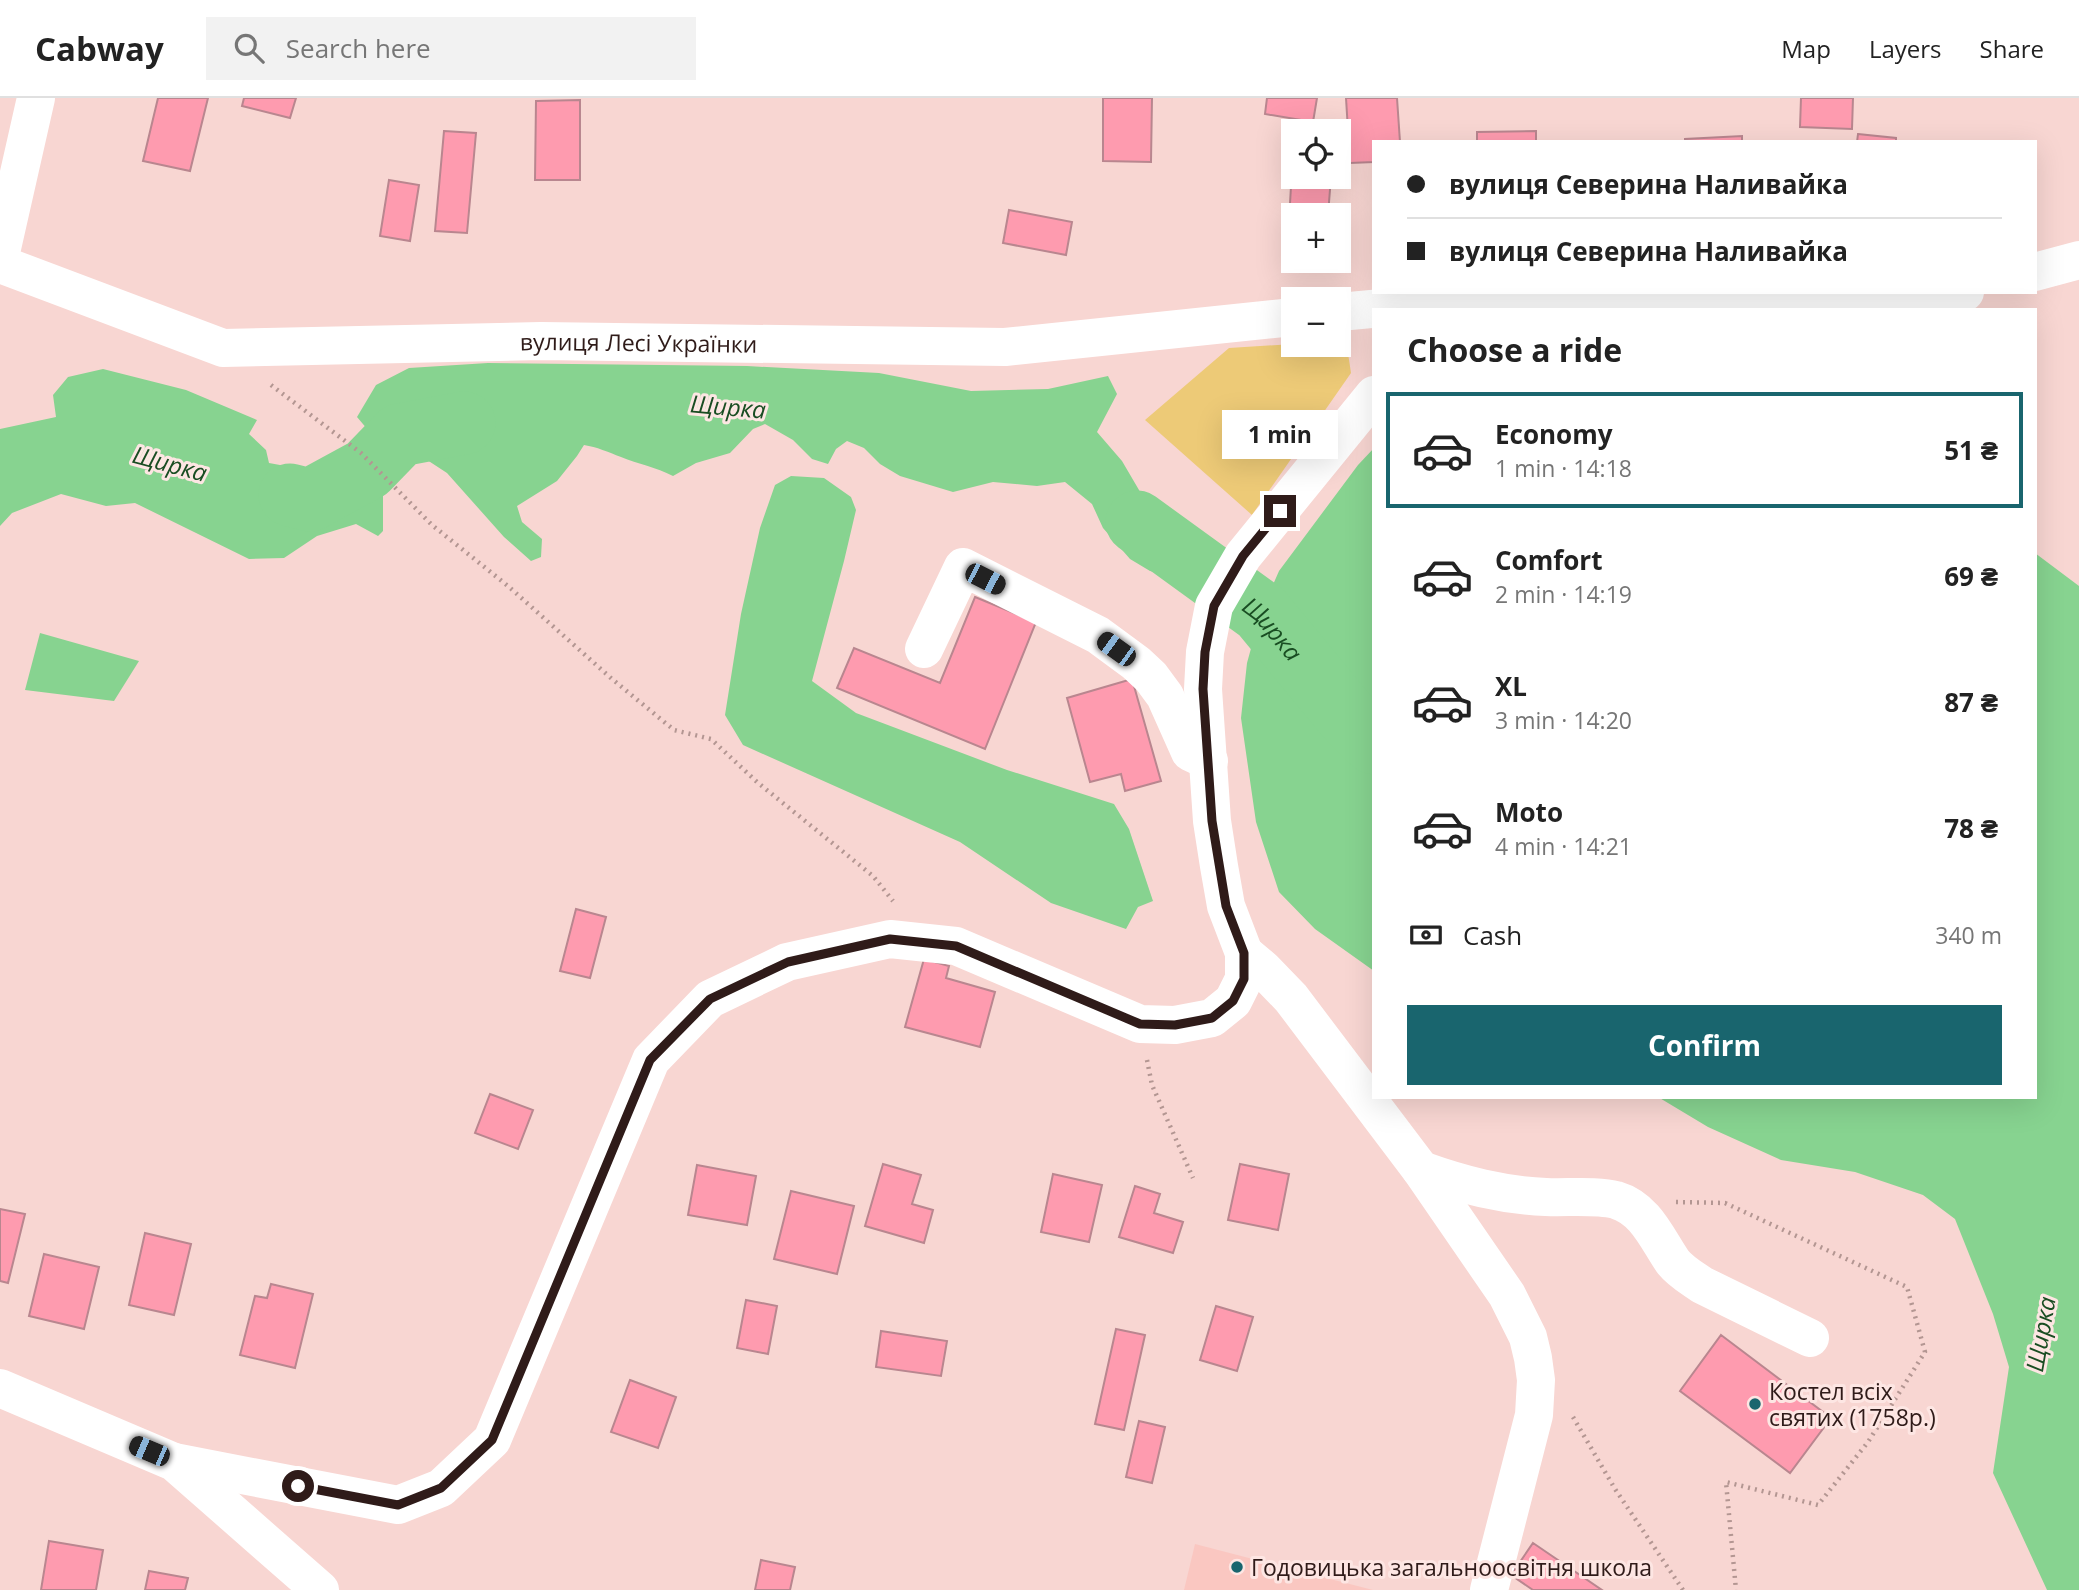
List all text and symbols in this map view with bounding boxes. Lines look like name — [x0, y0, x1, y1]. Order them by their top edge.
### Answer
search box — [206, 17, 696, 80]
text: Cabway — [35, 26, 164, 71]
icon: search — [230, 29, 268, 67]
text: Search here — [286, 30, 431, 66]
text: Map — [1781, 32, 1831, 65]
text: Layers — [1869, 32, 1942, 65]
text: Share — [1980, 32, 2044, 65]
map controls — [1281, 119, 1351, 357]
button: locate — [1281, 119, 1351, 189]
text: вулиця Северина Наливайка — [1449, 166, 1848, 202]
button: + — [1281, 203, 1351, 273]
text: вулиця Северина Наливайка — [1449, 233, 1848, 269]
button: − — [1281, 287, 1351, 357]
street label: вулиця Лесі Українки — [520, 325, 758, 360]
text: Choose a ride — [1407, 328, 1622, 371]
water label: Щирка — [689, 386, 768, 426]
callout: 1 min — [1222, 410, 1338, 458]
text: Economy — [1495, 416, 1613, 452]
text: 1 min — [1248, 418, 1312, 450]
icon: car — [1411, 419, 1474, 482]
text: 51 ₴ — [1944, 432, 1998, 468]
water label: Щирка — [129, 437, 211, 489]
text: 1 min · 14:18 — [1495, 452, 1632, 484]
route end — [1264, 495, 1296, 527]
text: Comfort — [1495, 542, 1602, 578]
icon: car — [1411, 545, 1474, 608]
text: 69 ₴ — [1944, 558, 1998, 594]
car — [962, 560, 1009, 598]
text: 2 min · 14:19 — [1495, 578, 1632, 610]
water label: Щирка — [1237, 588, 1311, 667]
car — [1093, 628, 1140, 670]
text: XL — [1495, 668, 1527, 704]
icon: car — [1411, 671, 1474, 734]
text: 87 ₴ — [1944, 684, 1998, 720]
text: 3 min · 14:20 — [1495, 704, 1632, 736]
text: Moto — [1495, 794, 1563, 830]
icon: car — [1411, 797, 1474, 860]
text: 78 ₴ — [1944, 810, 1998, 846]
text: 4 min · 14:21 — [1495, 830, 1632, 862]
icon: cash — [1407, 916, 1445, 954]
text: Cash — [1463, 917, 1522, 953]
text: 340 m — [1935, 919, 2002, 951]
button: Confirm — [1407, 1005, 2002, 1085]
water label: Щирка — [2017, 1293, 2063, 1374]
place label: Костел всіх святих (1758р.) — [1769, 1375, 1936, 1433]
marker: Костел всіх святих (1758р.) — [1747, 1396, 1763, 1412]
car — [126, 1433, 173, 1469]
route start — [282, 1470, 314, 1502]
place label: Годовицька загальноосвітня школа — [1251, 1551, 1652, 1583]
marker: Годовицька загальноосвітня школа — [1229, 1559, 1245, 1575]

